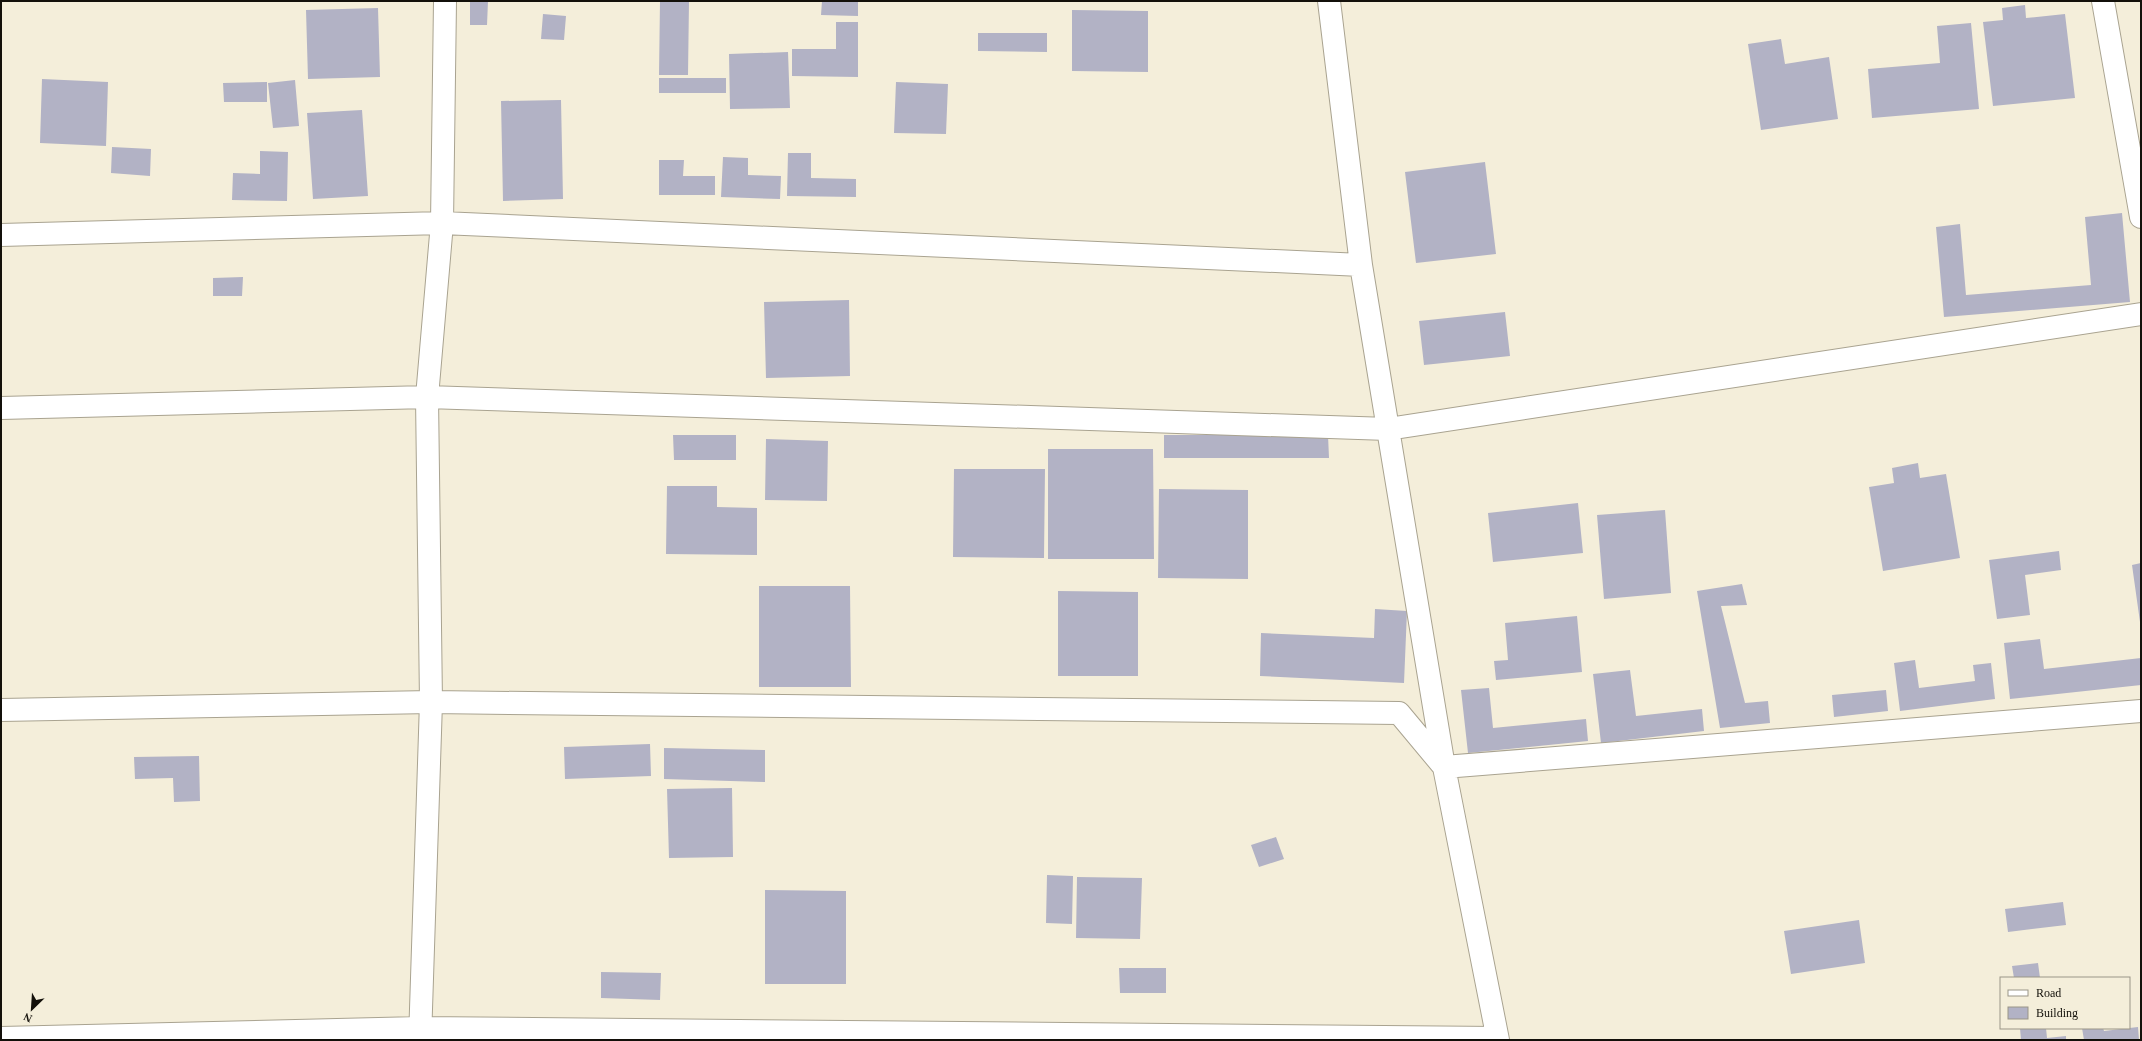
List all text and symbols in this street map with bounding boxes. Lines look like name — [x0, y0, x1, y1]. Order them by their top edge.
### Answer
legend — [2000, 977, 2130, 1029]
text: Road — [2036, 986, 2061, 1000]
north arrow — [12, 989, 52, 1029]
text: Building — [2036, 1006, 2078, 1020]
text: N — [22, 1011, 34, 1025]

